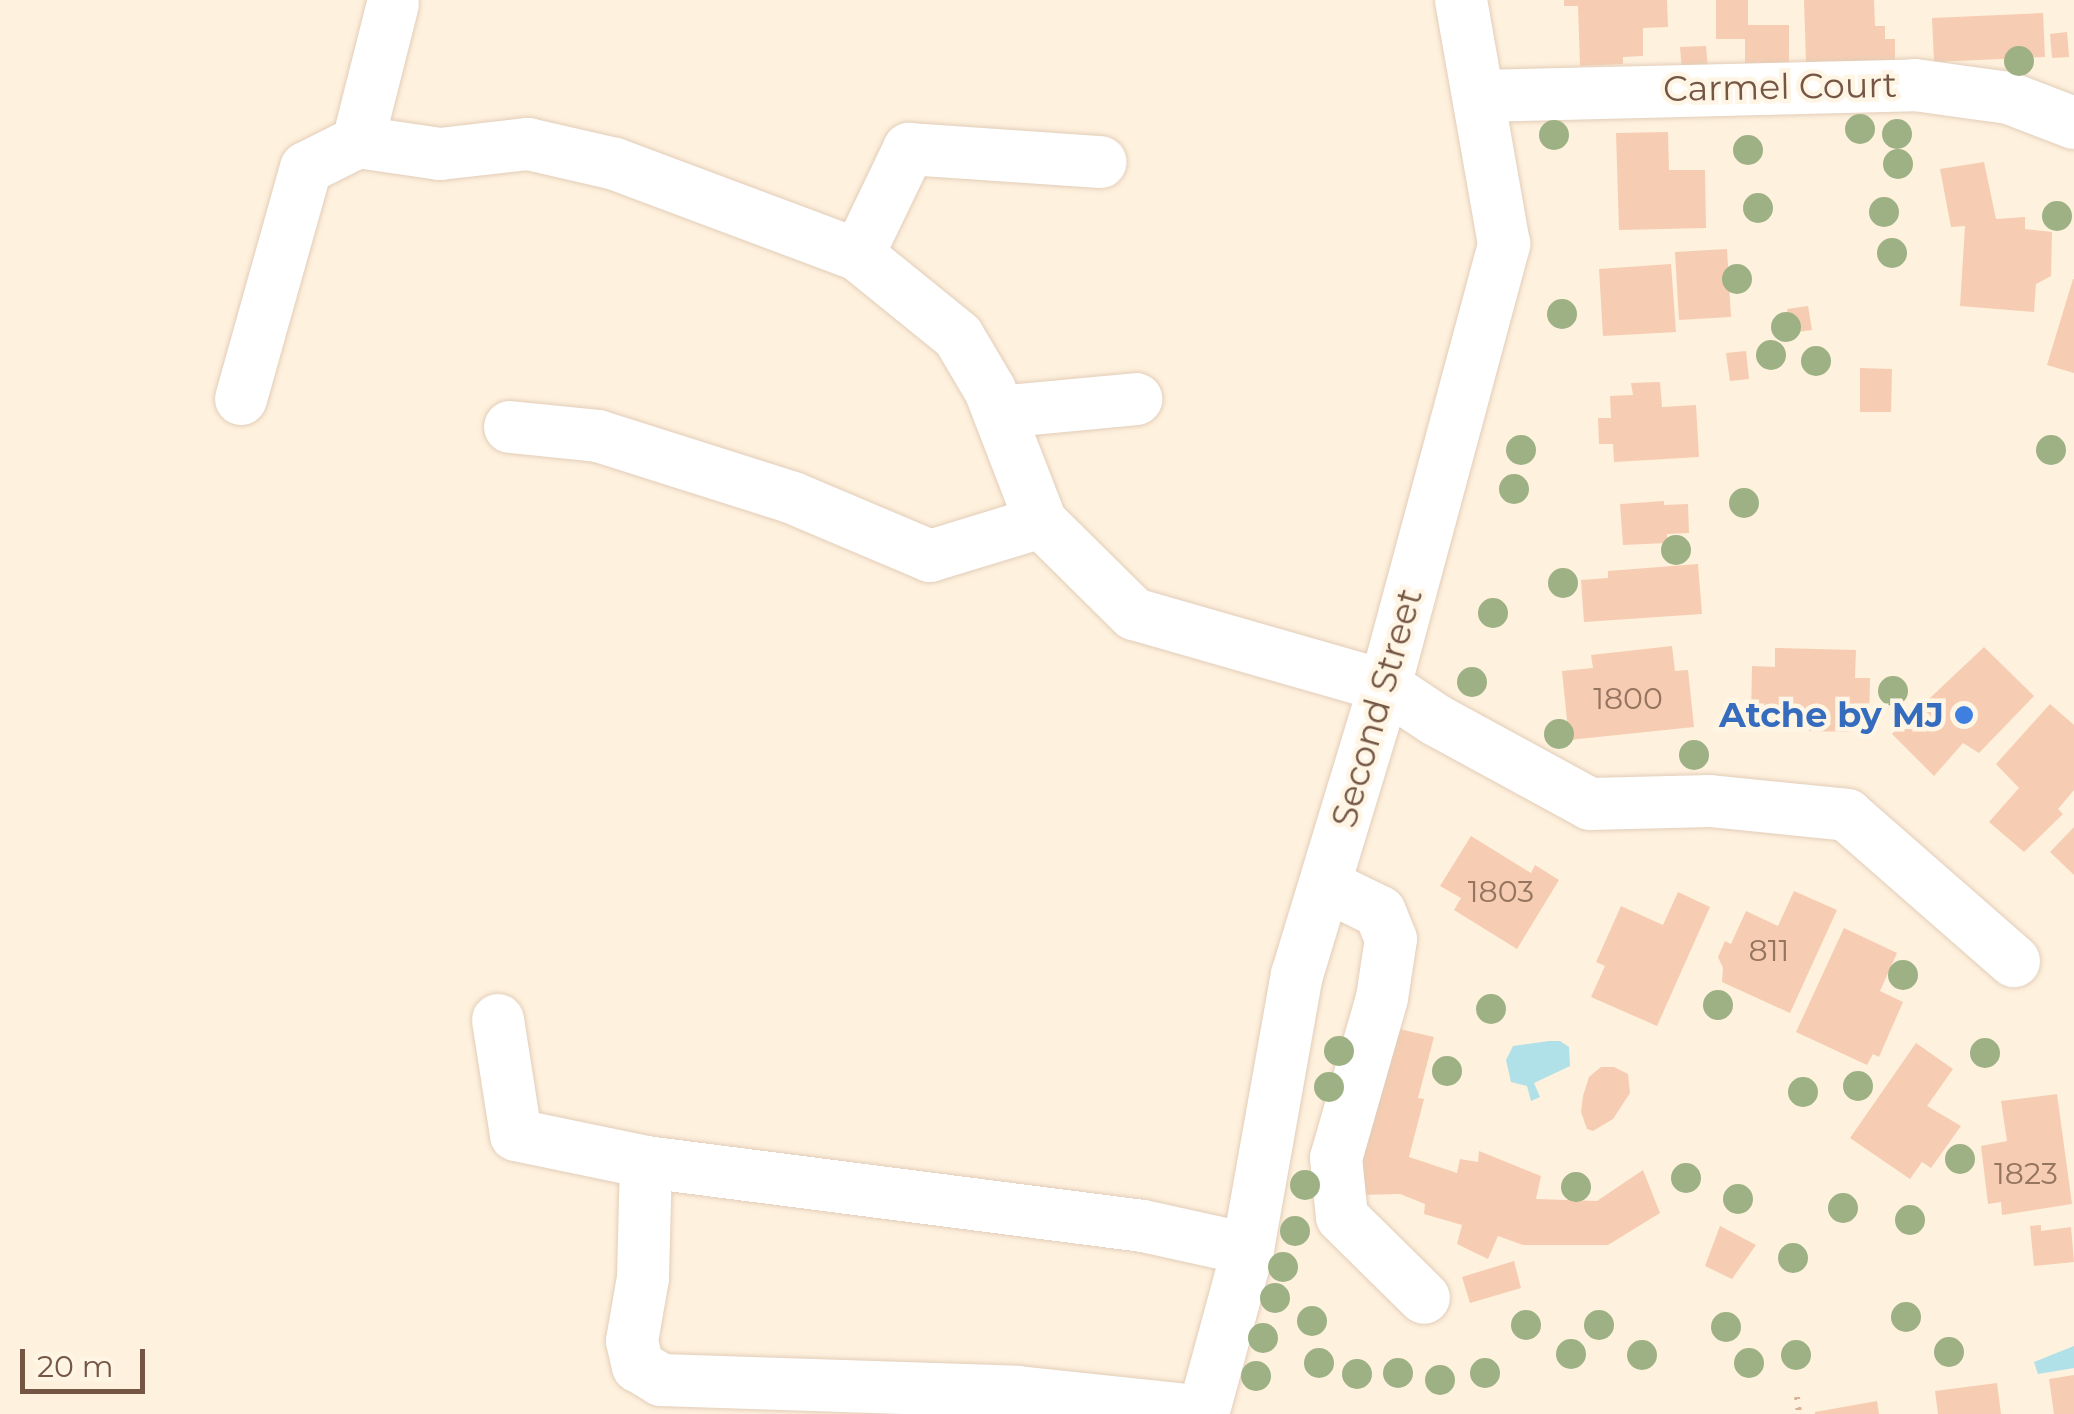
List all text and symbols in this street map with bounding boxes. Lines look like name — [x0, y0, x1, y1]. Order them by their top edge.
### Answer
street label: Carmel Court — [1663, 64, 1897, 110]
street label: Second Street — [1323, 584, 1431, 832]
house number: 1800 — [1593, 681, 1663, 717]
place label: Atche by MJ — [1719, 694, 1944, 736]
marker: Atche by MJ — [1953, 704, 1975, 726]
house number: 1803 — [1468, 874, 1534, 910]
house number: 811 — [1749, 933, 1789, 969]
house number: 1823 — [1994, 1156, 2058, 1192]
scale bar — [25, 1329, 150, 1391]
text: 20 m — [37, 1348, 114, 1385]

